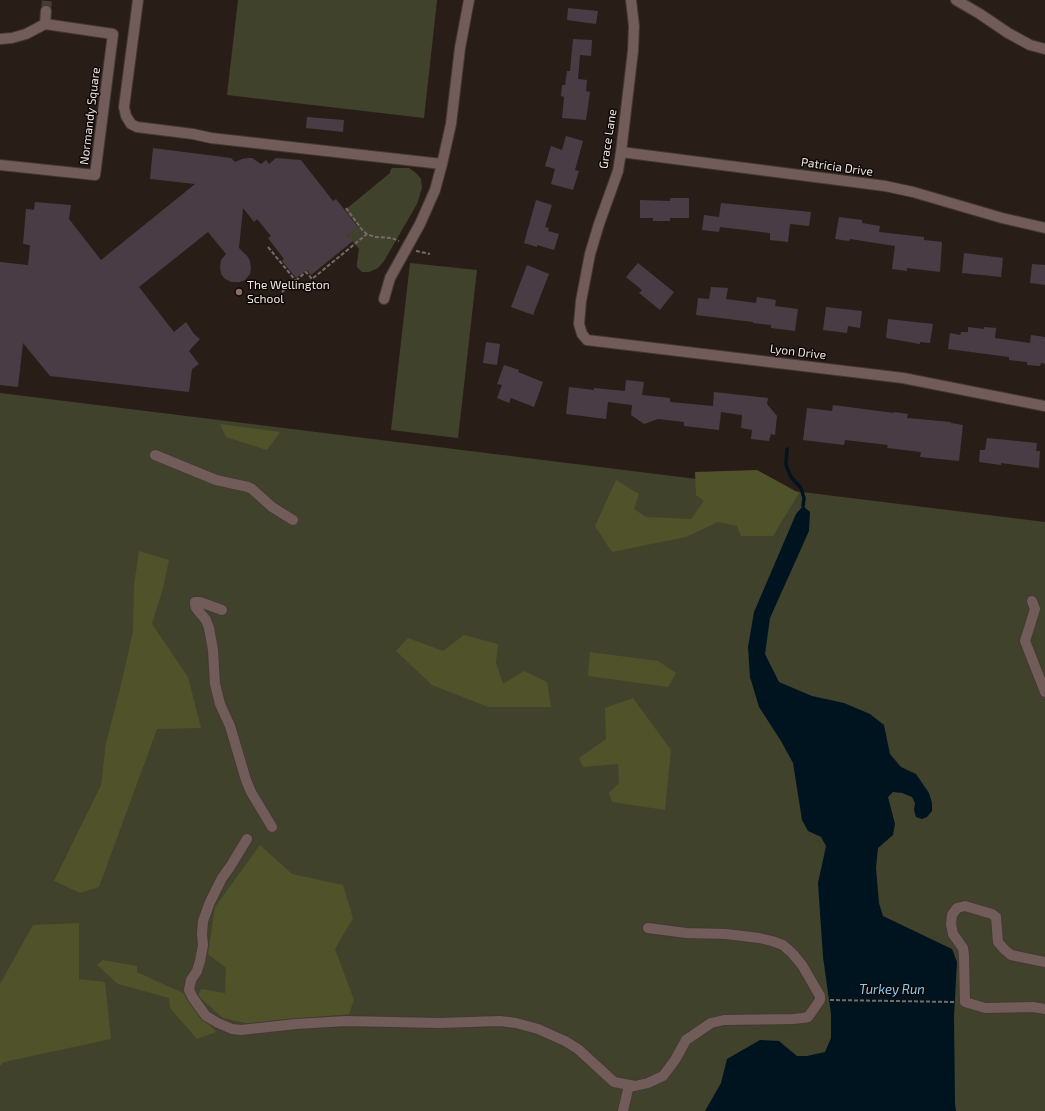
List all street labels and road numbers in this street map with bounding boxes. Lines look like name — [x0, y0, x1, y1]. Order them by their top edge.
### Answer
street label: Normandy Square — [77, 66, 103, 166]
street label: Grace Lane — [596, 108, 620, 170]
street label: Patricia Drive — [800, 155, 874, 179]
street label: Lyon Drive — [769, 341, 827, 363]

